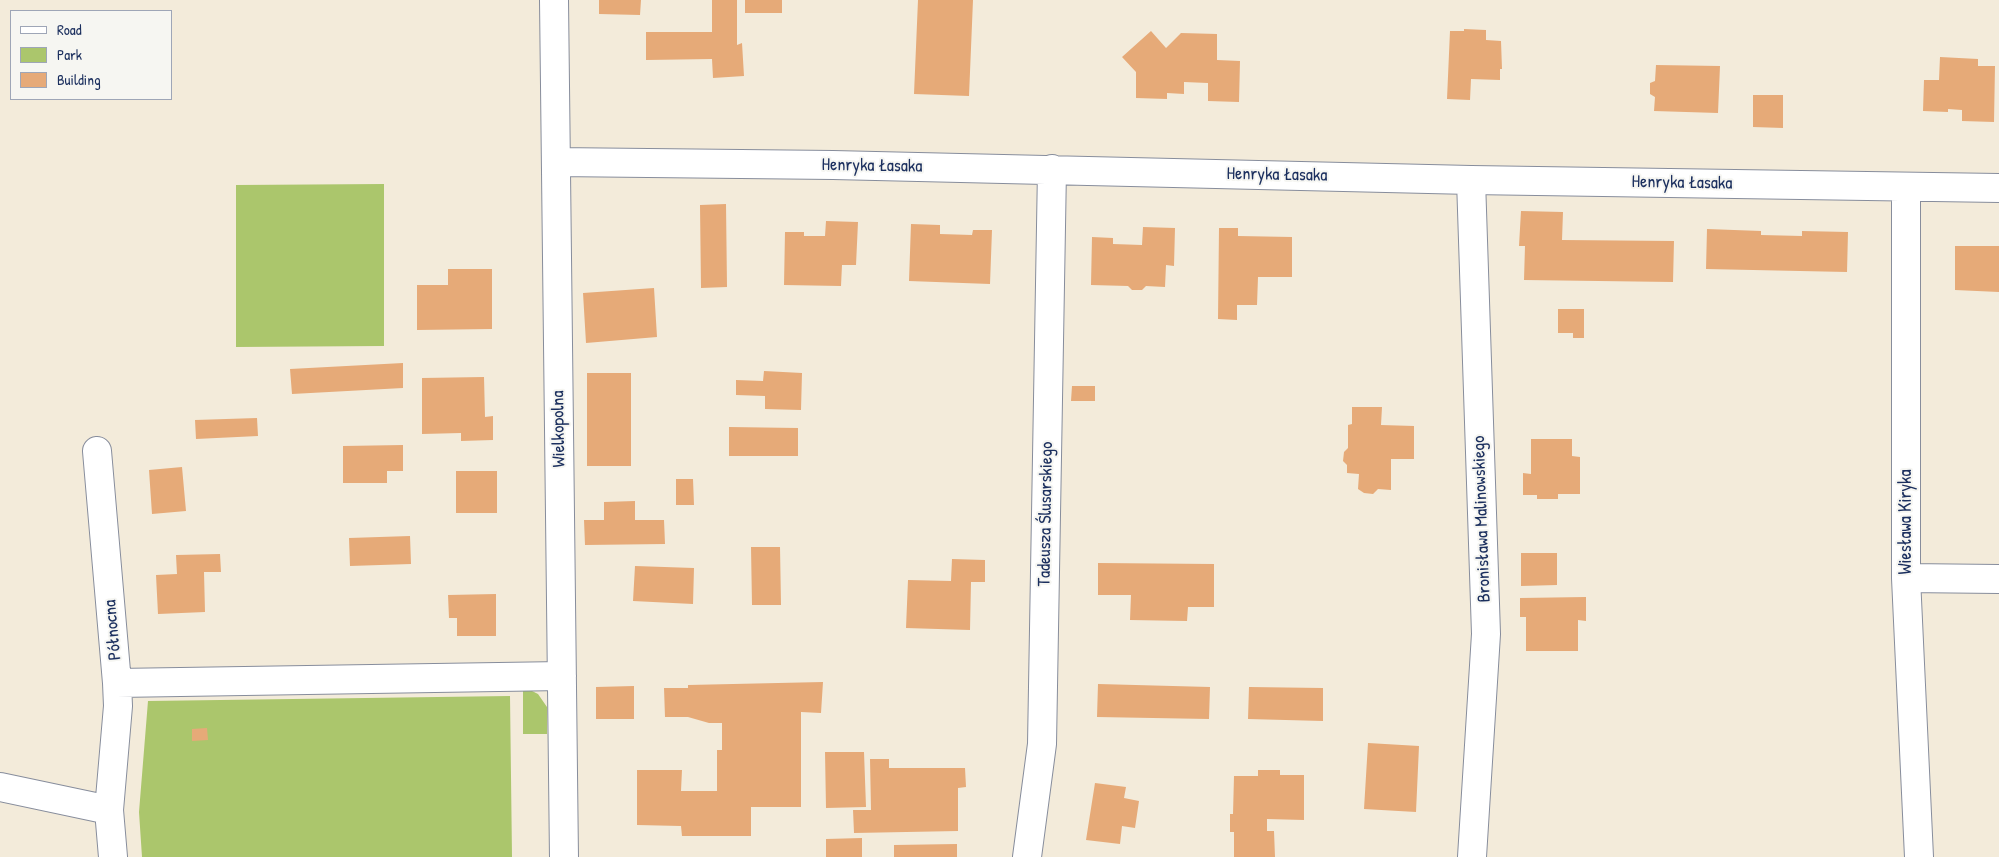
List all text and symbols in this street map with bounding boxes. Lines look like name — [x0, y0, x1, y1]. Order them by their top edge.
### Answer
legend — [10, 10, 172, 100]
text: Road — [57, 19, 82, 40]
text: Park — [57, 44, 82, 65]
text: Building — [57, 69, 101, 90]
street label: Henryka Łasaka — [822, 154, 922, 178]
street label: Henryka Łasaka — [1227, 163, 1327, 187]
street label: Henryka Łasaka — [1632, 171, 1732, 195]
street label: Wielkopolna — [548, 390, 570, 468]
street label: Bronisława Malinowskiego — [1468, 435, 1496, 603]
street label: Tadeusza Ślusarskiego — [1034, 441, 1058, 587]
street label: Wiesława Kiryka — [1895, 469, 1917, 575]
street label: Północna — [100, 599, 126, 661]

